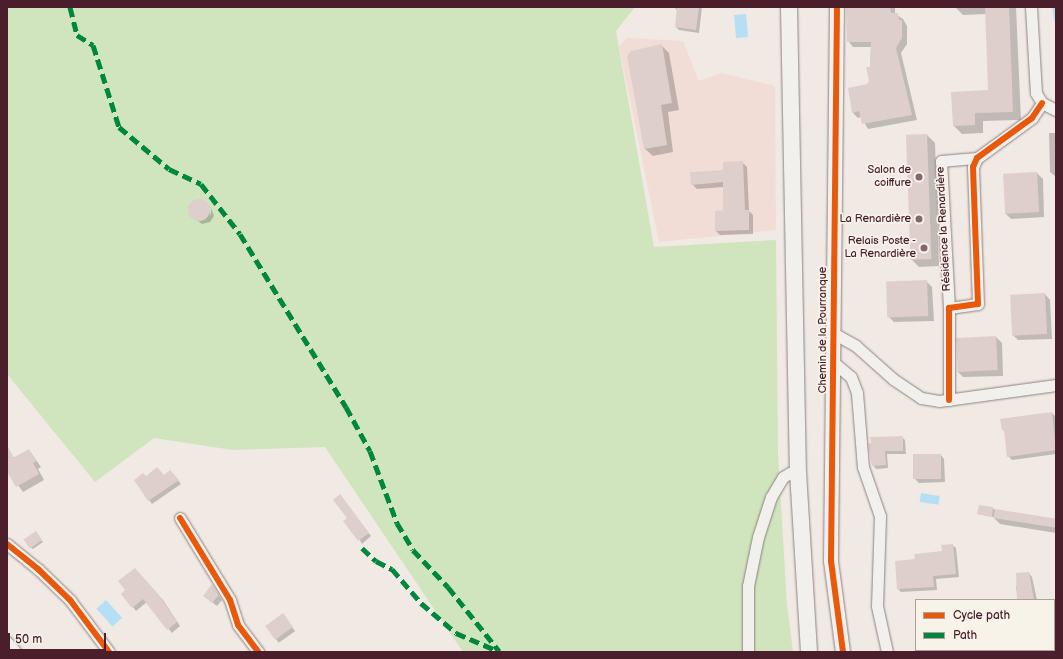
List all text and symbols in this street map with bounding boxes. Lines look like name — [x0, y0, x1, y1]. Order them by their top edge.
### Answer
place label: Salon de coiffure — [867, 164, 911, 190]
street label: Résidence la Renardière — [934, 166, 954, 292]
marker: Salon de coiffure — [914, 172, 924, 182]
place label: La Renardière — [840, 212, 911, 226]
marker: La Renardière — [914, 214, 924, 224]
place label: Relais Poste - La Renardière — [845, 235, 916, 261]
marker: Relais Poste - La Renardière — [919, 243, 929, 253]
street label: Chemin de la Pourranque — [816, 267, 830, 393]
legend — [915, 599, 1055, 651]
text: Cycle path — [953, 608, 1010, 623]
scale bar — [10, 625, 108, 651]
text: Path — [953, 628, 977, 643]
text: 50 m — [15, 632, 42, 647]

